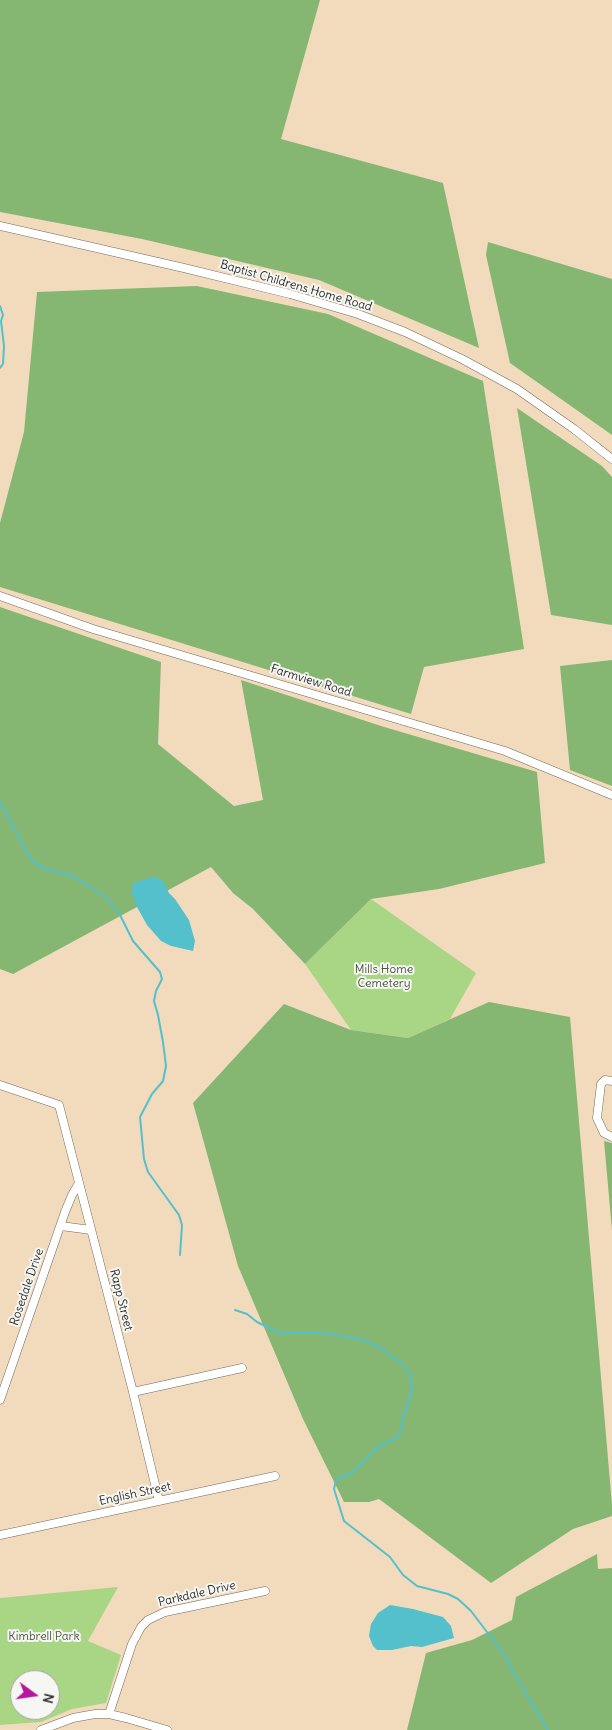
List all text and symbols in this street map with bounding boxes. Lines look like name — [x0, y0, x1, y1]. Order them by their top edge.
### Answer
street label: Baptist Childrens Home Road — [218, 257, 374, 315]
street label: Farmview Road — [269, 662, 353, 700]
park label: Mills Home Cemetery — [355, 963, 413, 991]
street label: Rosedale Drive — [7, 1247, 47, 1327]
street label: Rapp Street — [106, 1268, 136, 1332]
street label: English Street — [98, 1479, 172, 1509]
street label: Parkdale Drive — [157, 1578, 237, 1610]
park label: Kimbrell Park — [8, 1630, 80, 1644]
north arrow — [10, 1670, 60, 1720]
text: N — [39, 1692, 58, 1705]

